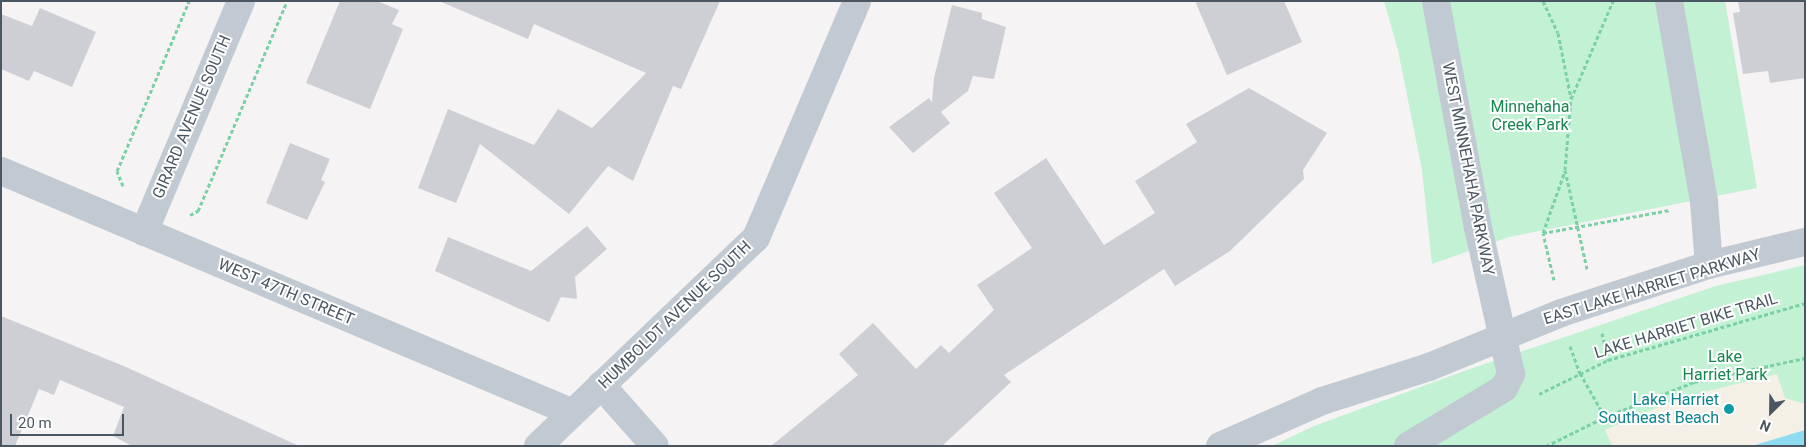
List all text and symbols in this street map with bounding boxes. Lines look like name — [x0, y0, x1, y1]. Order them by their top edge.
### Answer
street label: GIRARD AVENUE SOUTH — [149, 32, 235, 202]
street label: WEST MINNEHAHA PARKWAY — [1438, 61, 1498, 277]
park label: Minnehaha Creek Park — [1490, 97, 1570, 135]
street label: HUMBOLDT AVENUE SOUTH — [595, 237, 755, 393]
street label: EAST LAKE HARRIET PARKWAY — [1541, 245, 1763, 329]
street label: WEST 47TH STREET — [215, 255, 357, 329]
street label: LAKE HARRIET BIKE TRAIL — [1592, 289, 1780, 363]
park label: Lake Harriet Park — [1683, 347, 1767, 385]
north arrow — [1746, 387, 1796, 437]
place label: Lake Harriet Southeast Beach — [1599, 390, 1719, 428]
marker: Lake Harriet Southeast Beach — [1723, 403, 1735, 415]
scale bar — [12, 404, 126, 436]
text: 20 m — [18, 414, 52, 432]
text: N — [1757, 417, 1773, 435]

